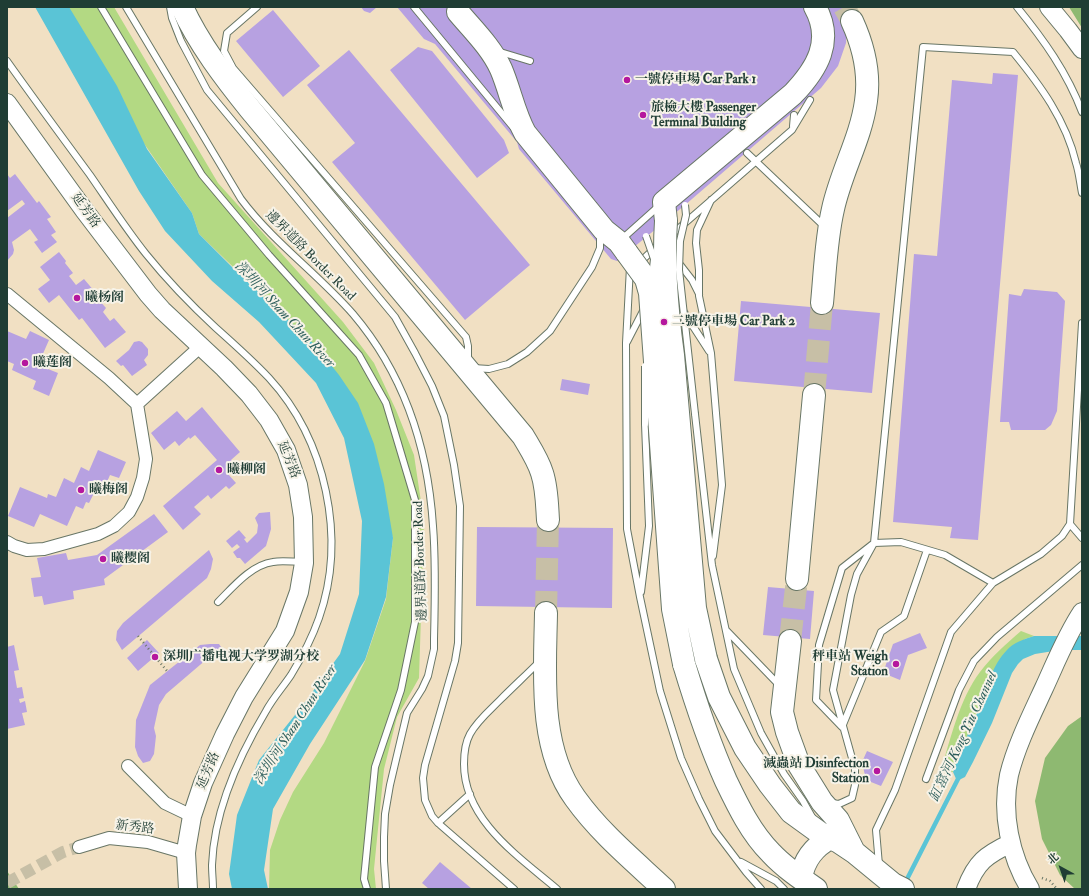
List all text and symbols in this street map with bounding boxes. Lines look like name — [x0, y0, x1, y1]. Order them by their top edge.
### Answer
place label: 一號停車場 Car Park 1 — [635, 72, 756, 88]
marker: 一號停車場 Car Park 1 — [622, 75, 632, 85]
place label: 旅檢大樓 Passenger Terminal Building — [651, 100, 756, 131]
marker: 旅檢大樓 Passenger Terminal Building — [638, 110, 648, 120]
street label: 延芳路 — [67, 191, 103, 231]
street label: 邊界道路 Border Road — [262, 208, 358, 304]
water label: 深圳河 Sham Chun River — [230, 258, 338, 372]
place label: 曦杨阁 — [85, 290, 124, 306]
marker: 曦杨阁 — [72, 293, 82, 303]
place label: 二號停車場 Car Park 2 — [672, 314, 795, 330]
marker: 二號停車場 Car Park 2 — [659, 317, 669, 327]
place label: 曦莲阁 — [33, 355, 72, 371]
marker: 曦莲阁 — [20, 358, 30, 368]
street label: 延芳路 — [273, 439, 303, 481]
place label: 曦柳阁 — [227, 462, 266, 478]
marker: 曦柳阁 — [214, 465, 224, 475]
place label: 曦梅阁 — [89, 482, 128, 498]
marker: 曦梅阁 — [76, 485, 86, 495]
street label: 邊界道路 Border Road — [411, 500, 431, 622]
place label: 曦樱阁 — [111, 551, 150, 567]
marker: 曦樱阁 — [98, 554, 108, 564]
place label: 深圳广播电视大学罗湖分校 — [163, 649, 319, 665]
place label: 秤車站 Weigh Station — [812, 649, 888, 680]
marker: 深圳广播电视大学罗湖分校 — [150, 652, 160, 662]
marker: 秤車站 Weigh Station — [891, 659, 901, 669]
water label: 深圳河 Sham Chun River — [251, 662, 341, 788]
water label: 缸窰河 Kong Yiu Channel — [927, 669, 1001, 805]
street label: 延芳路 — [194, 750, 224, 792]
place label: 滅蟲站 Disinfection Station — [763, 756, 869, 787]
marker: 滅蟲站 Disinfection Station — [872, 766, 882, 776]
street label: 新秀路 — [115, 818, 155, 838]
north arrow — [1041, 848, 1081, 888]
text: 北 — [1045, 850, 1061, 867]

